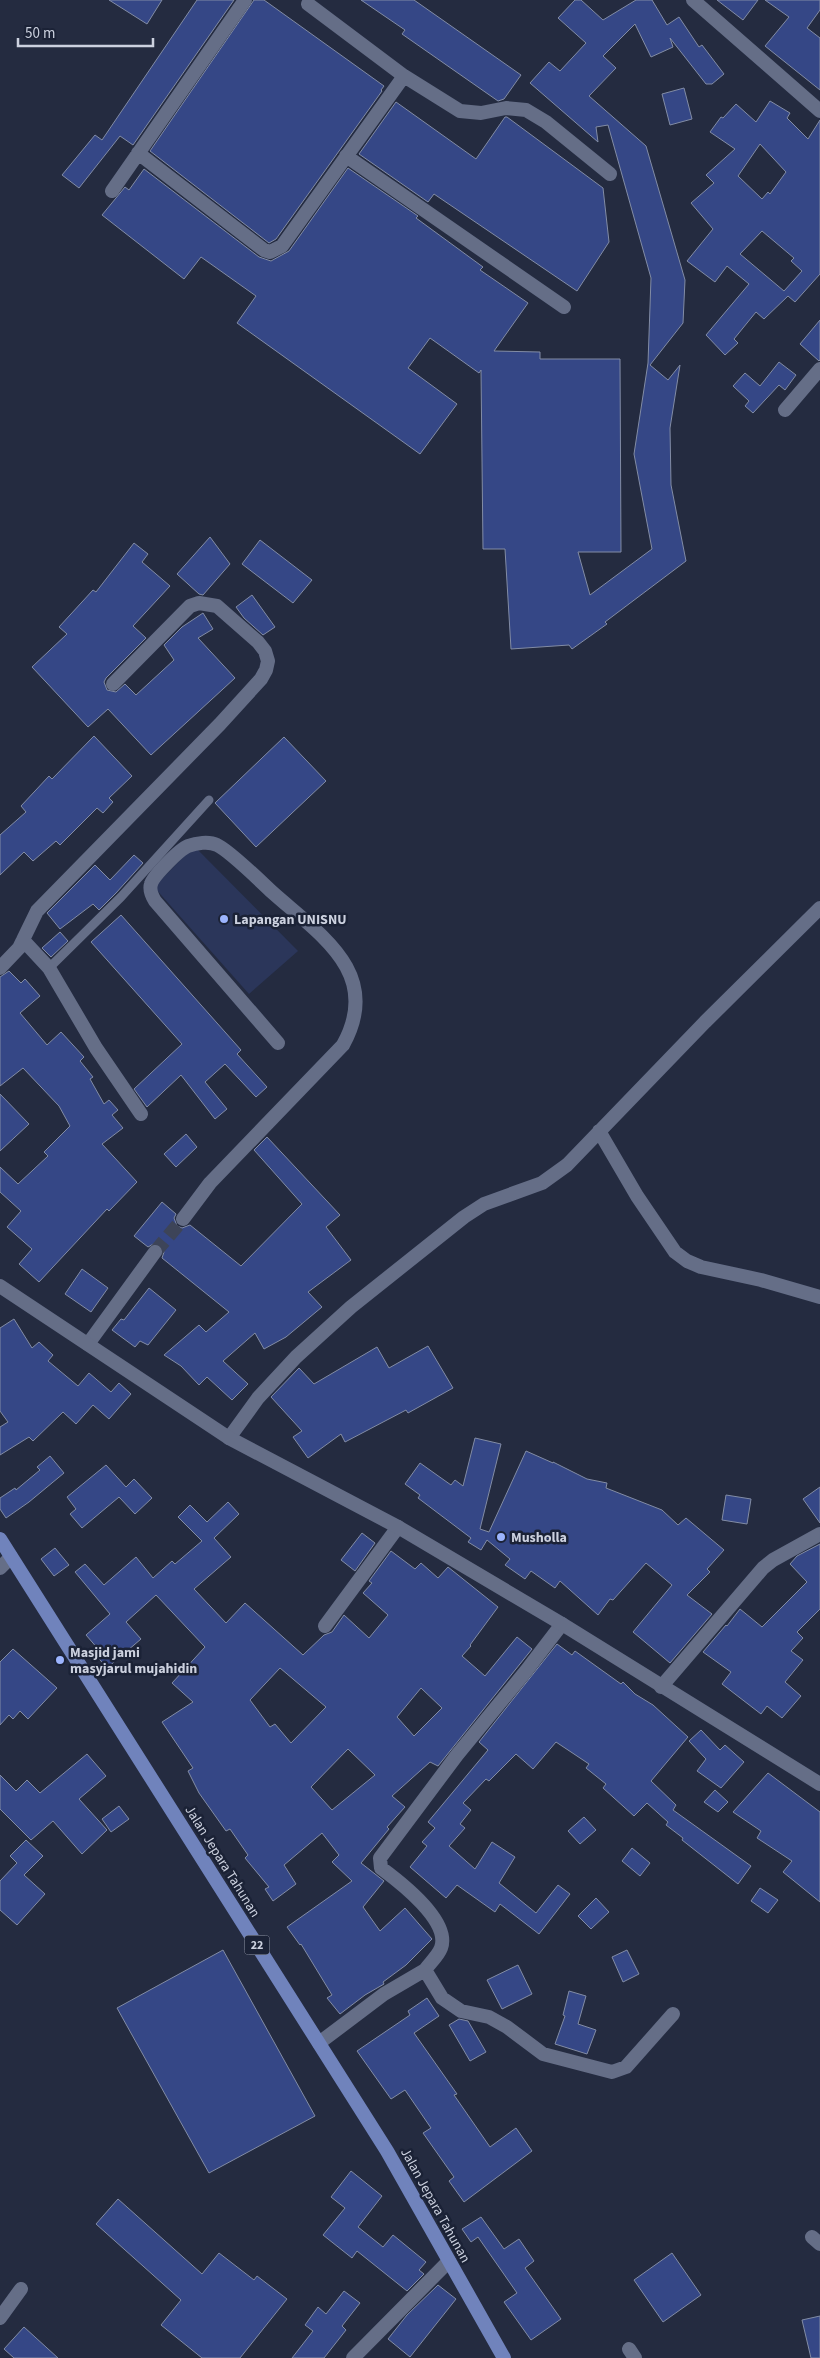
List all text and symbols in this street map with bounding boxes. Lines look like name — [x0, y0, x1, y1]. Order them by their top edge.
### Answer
scale bar — [18, 15, 152, 47]
text: 50 m — [25, 23, 55, 44]
place label: Lapangan UNISNU — [234, 910, 347, 930]
marker: Lapangan UNISNU — [218, 913, 230, 925]
place label: Musholla — [511, 1528, 567, 1548]
marker: Musholla — [495, 1531, 507, 1543]
place label: Masjid jami masyjarul mujahidin — [70, 1643, 197, 1679]
marker: Masjid jami masyjarul mujahidin — [54, 1654, 66, 1666]
street label: Jalan Jepara Tahunan — [180, 1802, 265, 1921]
road number: 22 — [244, 1936, 270, 1954]
street label: Jalan Jepara Tahunan — [395, 2144, 475, 2267]

